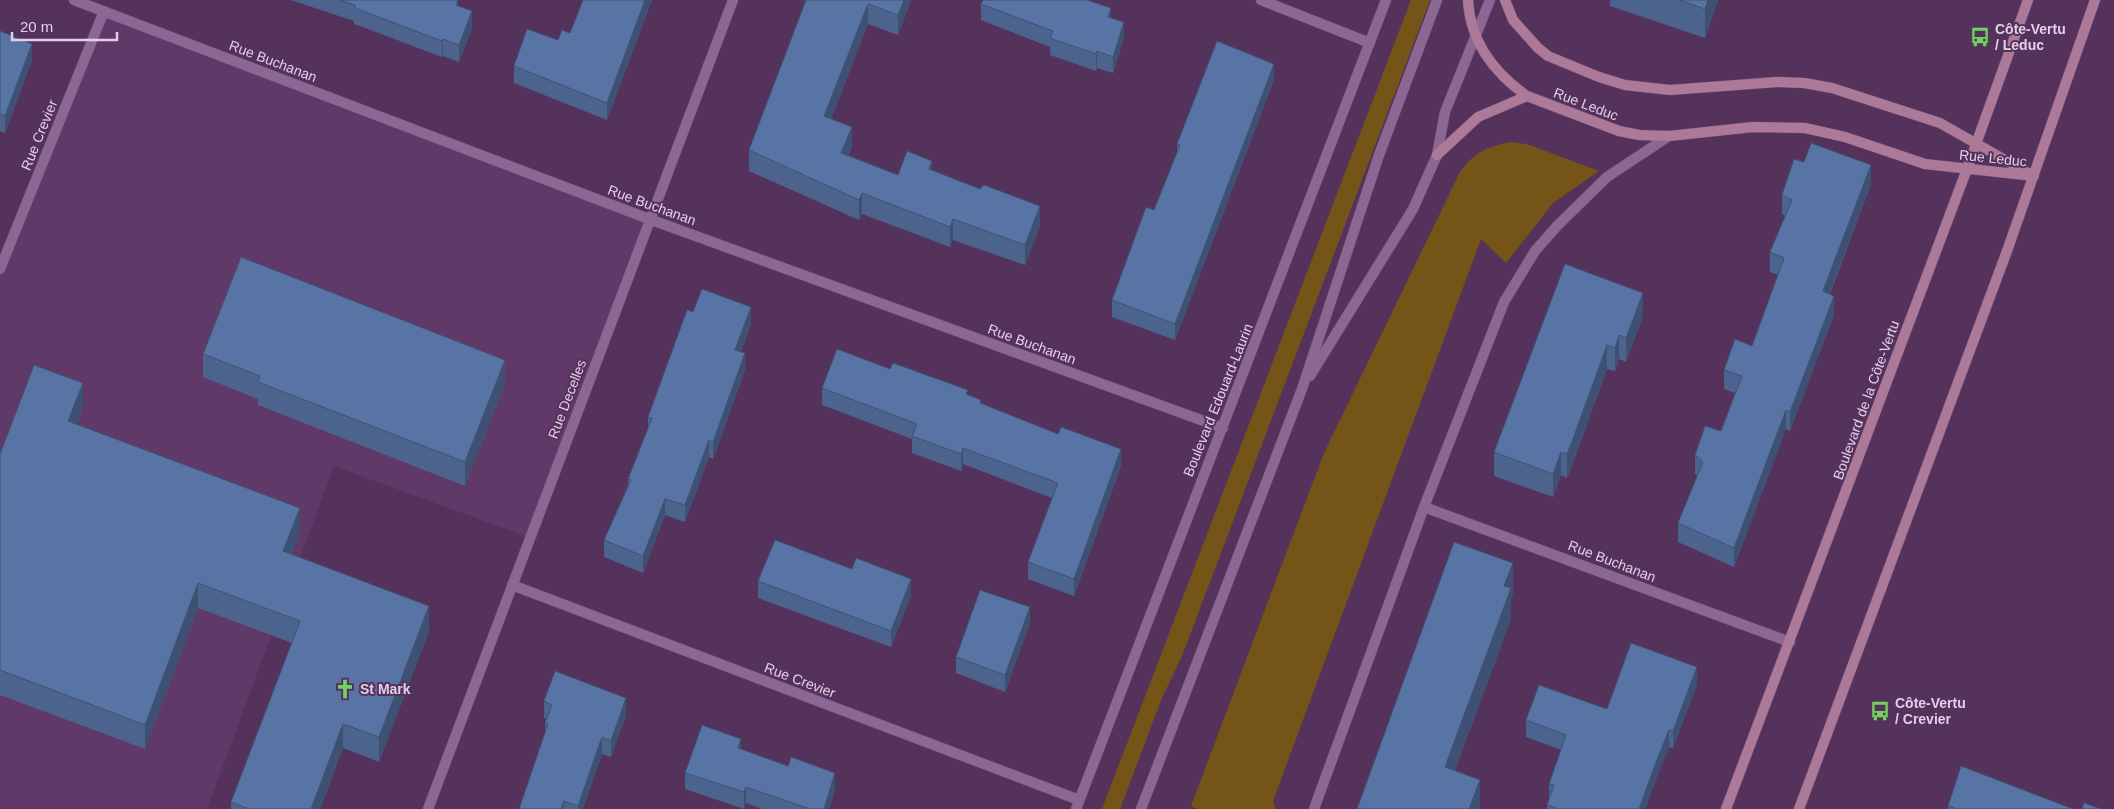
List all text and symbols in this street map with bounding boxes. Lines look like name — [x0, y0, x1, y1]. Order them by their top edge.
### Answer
scale bar — [12, 10, 118, 42]
text: 20 m — [20, 18, 53, 35]
place label: Côte-Vertu / Leduc — [1995, 21, 2066, 53]
bus stop icon: Côte-Vertu / Leduc — [1969, 26, 1991, 48]
street label: Rue Buchanan — [227, 37, 319, 85]
street label: Rue Leduc — [1552, 84, 1620, 124]
street label: Rue Crevier — [18, 97, 61, 173]
street label: Rue Leduc — [1958, 147, 2028, 169]
street label: Rue Buchanan — [606, 182, 698, 228]
street label: Boulevard de la Côte-Vertu — [1830, 318, 1902, 482]
street label: Rue Buchanan — [986, 321, 1078, 367]
street label: Boulevard Edouard-Laurin — [1180, 321, 1256, 479]
street label: Rue Decelles — [545, 357, 589, 441]
street label: Rue Buchanan — [1566, 537, 1658, 585]
street label: Rue Crevier — [762, 659, 838, 701]
church icon: St Mark — [334, 678, 356, 700]
place label: St Mark — [360, 681, 411, 697]
place label: Côte-Vertu / Crevier — [1895, 695, 1966, 727]
bus stop icon: Côte-Vertu / Crevier — [1869, 700, 1891, 722]

